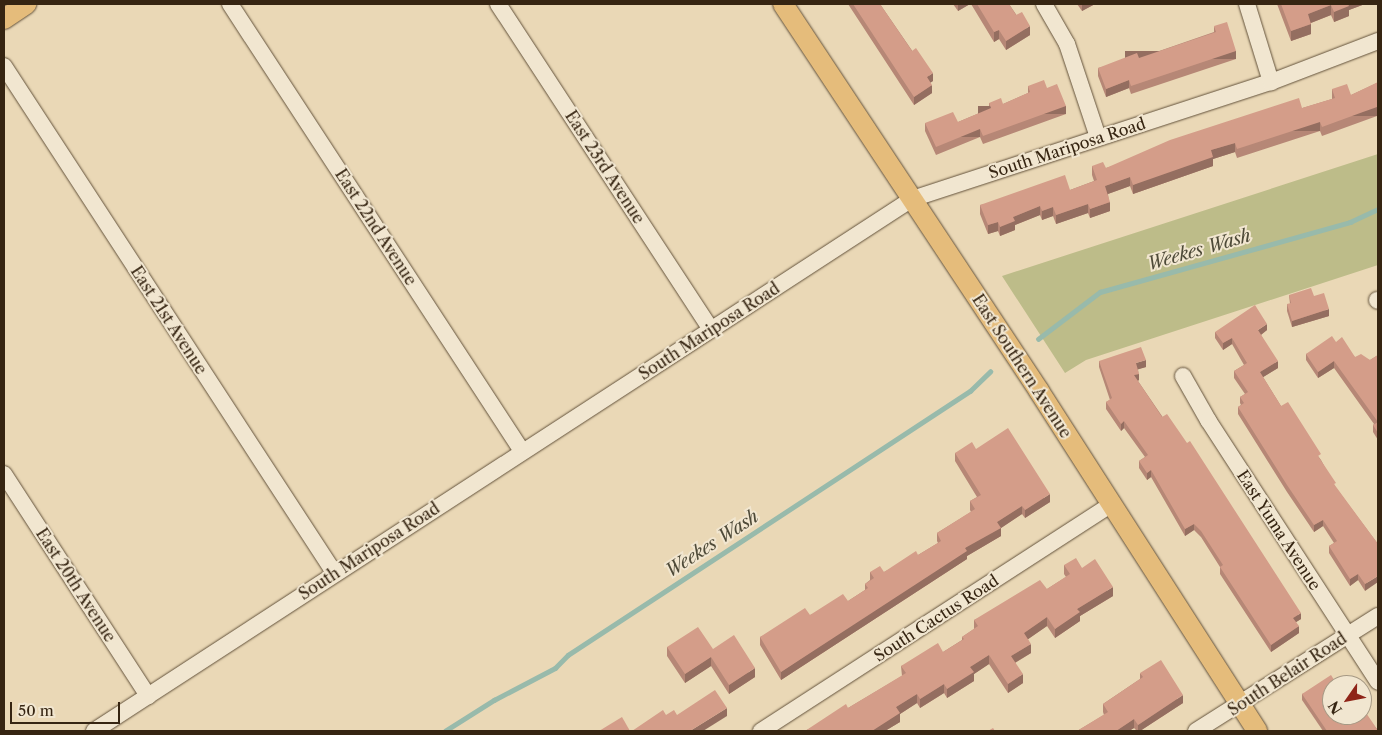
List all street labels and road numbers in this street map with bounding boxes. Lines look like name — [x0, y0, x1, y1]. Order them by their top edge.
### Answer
street label: East 23rd Avenue — [561, 107, 649, 227]
street label: South Mariposa Road — [986, 114, 1148, 182]
street label: East 22nd Avenue — [331, 165, 421, 289]
street label: East 21st Avenue — [127, 262, 211, 378]
street label: South Mariposa Road — [635, 278, 783, 384]
street label: East Southern Avenue — [968, 290, 1076, 442]
street label: East Yuma Avenue — [1233, 466, 1325, 594]
street label: South Mariposa Road — [295, 498, 443, 604]
street label: East 20th Avenue — [32, 524, 120, 646]
street label: South Cactus Road — [870, 571, 1002, 665]
street label: South Belair Road — [1224, 628, 1350, 720]

